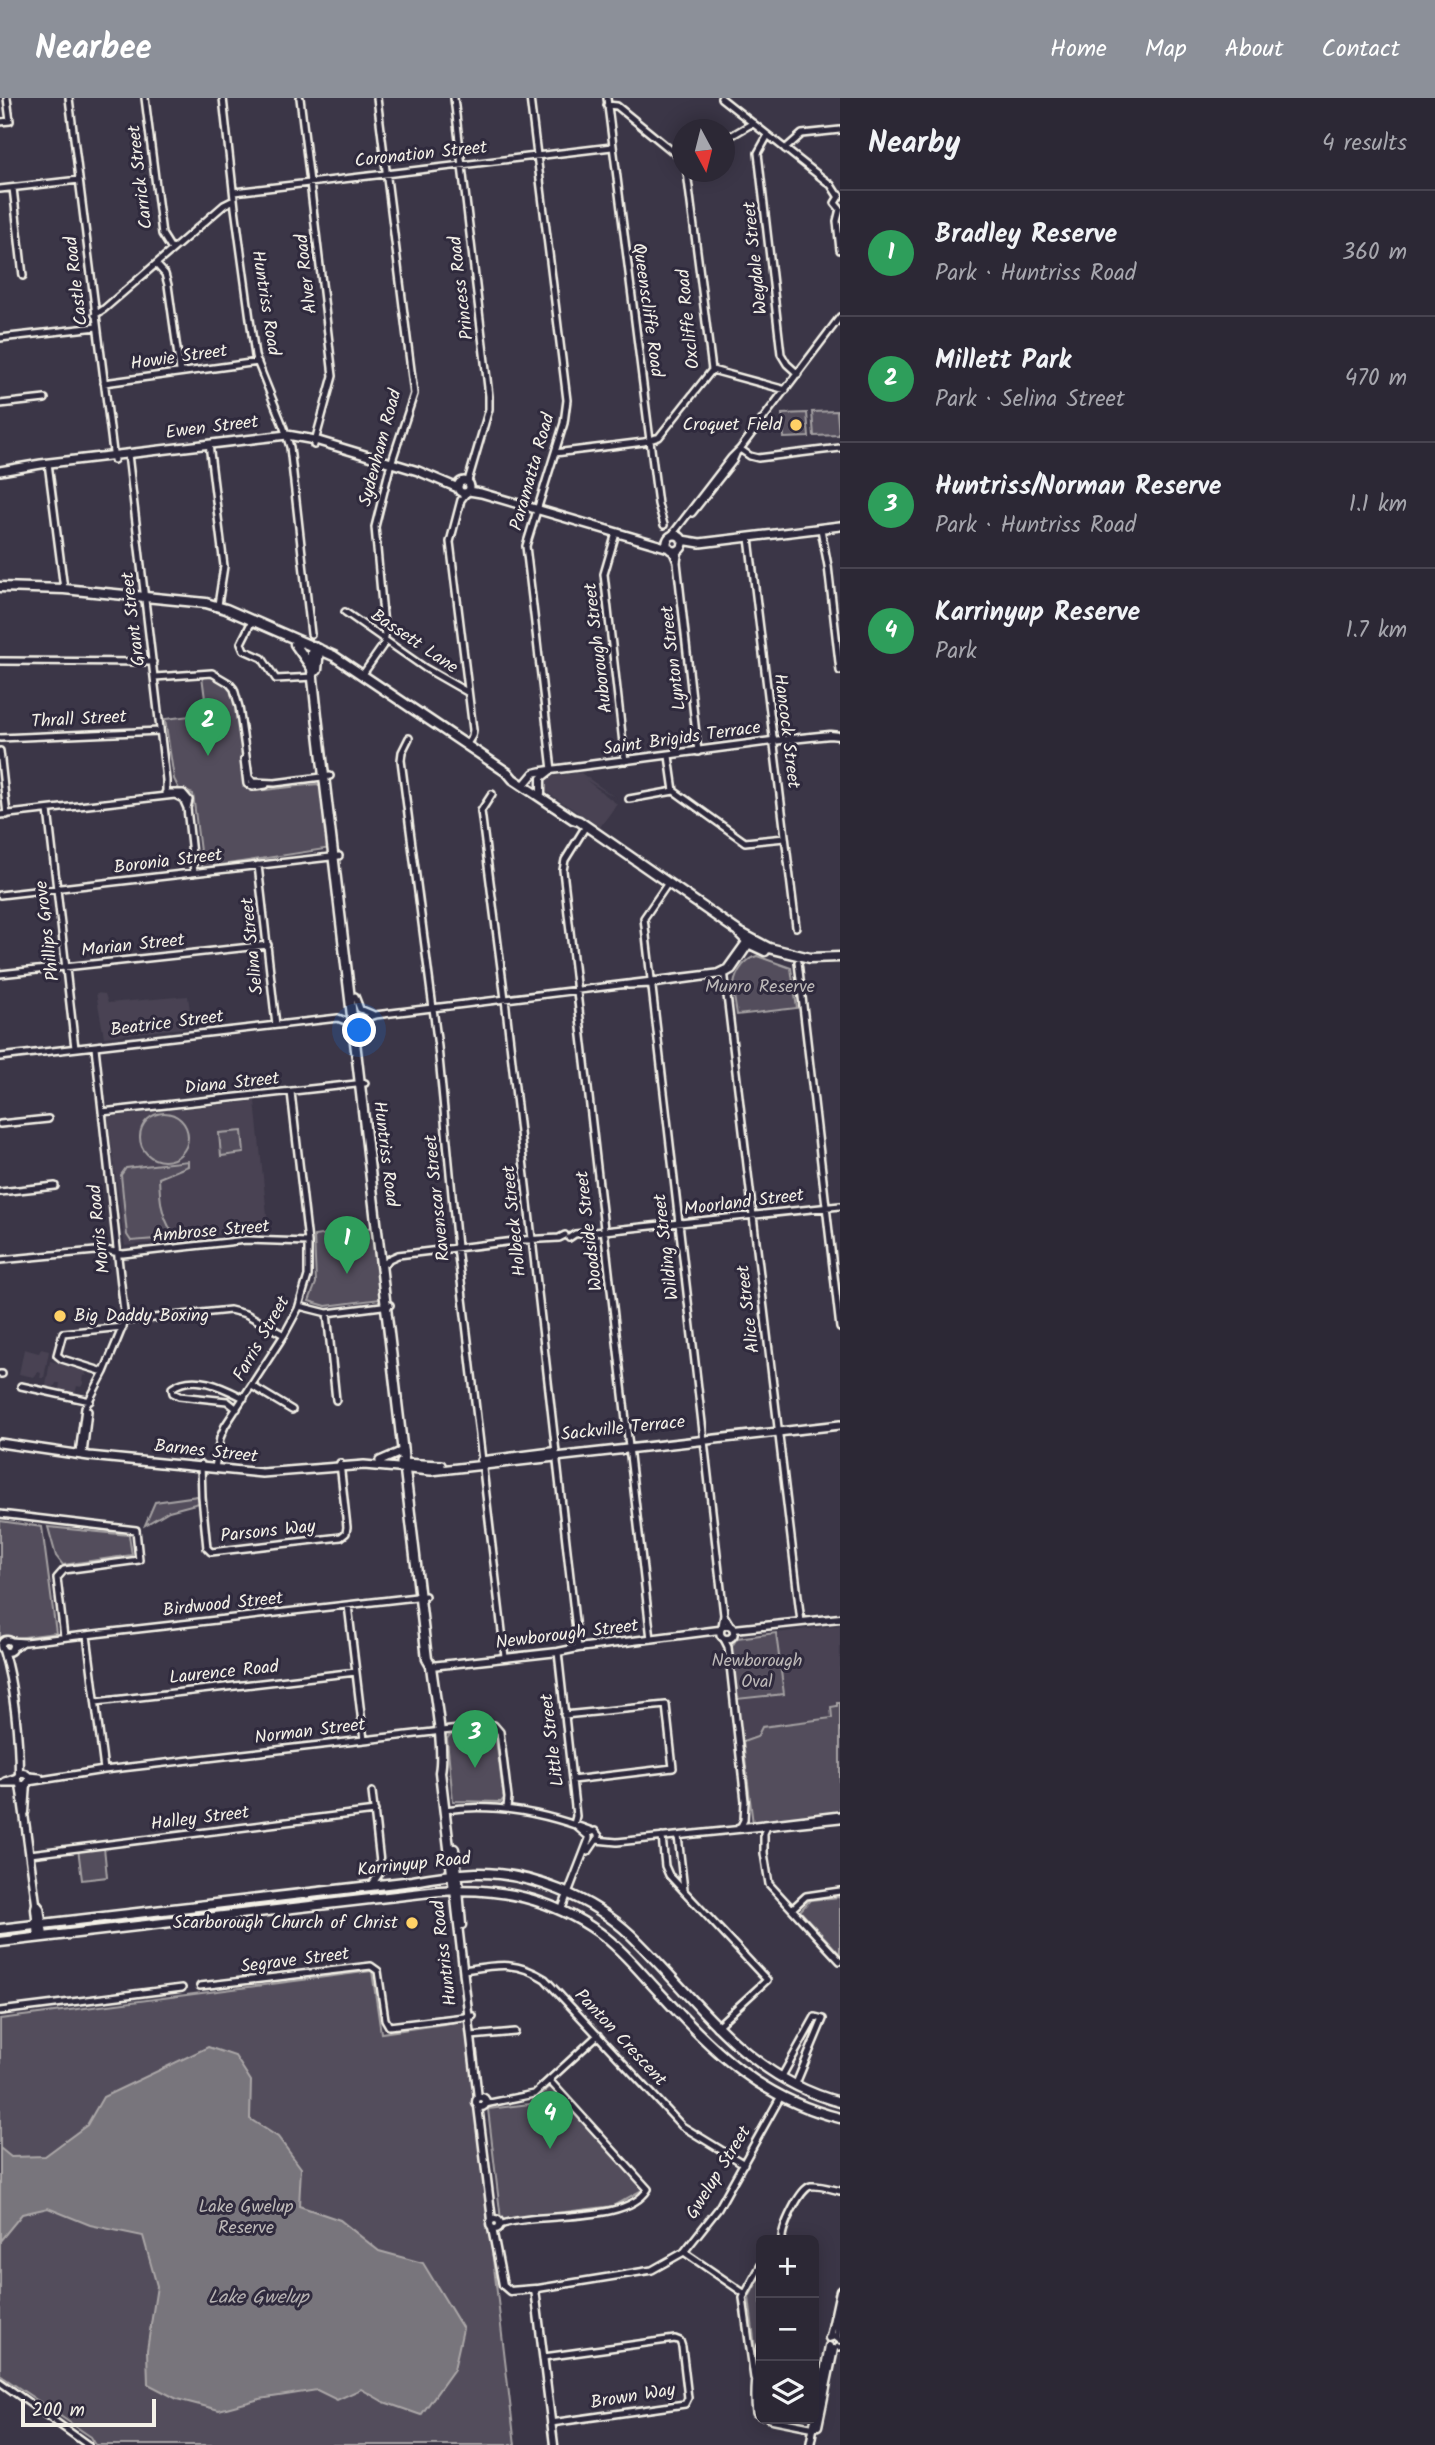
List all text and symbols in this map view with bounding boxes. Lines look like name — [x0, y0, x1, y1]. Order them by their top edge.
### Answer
text: Nearbee — [35, 23, 152, 76]
text: Home — [1050, 30, 1107, 69]
text: Map — [1145, 30, 1187, 69]
text: About — [1225, 30, 1283, 69]
text: Contact — [1321, 30, 1400, 69]
north arrow — [672, 119, 735, 182]
text: Nearby — [868, 120, 960, 168]
street label: Carrick Street — [120, 122, 162, 231]
text: 4 results — [1322, 126, 1407, 162]
street label: Coronation Street — [353, 134, 490, 176]
street label: Weydale Street — [736, 199, 776, 316]
text: Bradley Reserve — [935, 214, 1117, 256]
street label: Alver Road — [288, 231, 326, 316]
street label: Princess Road — [441, 233, 483, 342]
street label: Castle Road — [57, 234, 97, 327]
text: 1 — [888, 235, 894, 271]
text: 360 m — [1342, 235, 1407, 271]
street label: Queenscliffe Road — [623, 241, 671, 380]
street label: Huntriss Road — [242, 248, 288, 359]
text: Park · Huntriss Road — [935, 256, 1136, 292]
street label: Oxcliffe Road — [669, 267, 709, 370]
street label: Howie Street — [129, 337, 230, 379]
text: Millett Park — [935, 340, 1071, 382]
text: 2 — [884, 361, 898, 397]
text: 470 m — [1345, 361, 1407, 397]
text: Park · Selina Street — [935, 382, 1125, 418]
street label: Sydenham Road — [351, 385, 411, 510]
street label: Ewen Street — [164, 408, 261, 448]
street label: Paramatta Road — [502, 409, 564, 534]
place label: Croquet Field — [682, 411, 783, 440]
marker: Croquet Field — [788, 417, 804, 433]
text: Huntriss/Norman Reserve — [935, 466, 1221, 508]
text: 3 — [885, 487, 897, 523]
text: 1.1 km — [1349, 487, 1407, 523]
text: Park · Huntriss Road — [935, 508, 1136, 544]
street label: Grant Street — [114, 569, 154, 668]
street label: Auborough Street — [576, 580, 621, 715]
text: Karrinyup Reserve — [935, 592, 1140, 634]
street label: Bassett Lane — [364, 602, 464, 682]
street label: Lynton Street — [653, 603, 695, 712]
text: 4 — [885, 613, 897, 649]
text: 1.7 km — [1345, 613, 1407, 649]
text: Park — [935, 634, 977, 670]
street label: Hancock Street — [765, 672, 808, 791]
pin: 2 — [185, 698, 231, 756]
street label: Thrall Street — [31, 703, 128, 737]
street label: Saint Brigids Terrace — [601, 714, 763, 764]
street label: Boronia Street — [112, 841, 225, 883]
street label: Phillips Grove — [27, 879, 69, 983]
street label: Selina Street — [233, 895, 273, 996]
street label: Marian Street — [80, 926, 187, 966]
park label: Munro Reserve — [705, 973, 815, 1002]
street label: Beatrice Street — [109, 1003, 226, 1045]
your location — [342, 1013, 376, 1047]
street label: Diana Street — [183, 1064, 282, 1103]
street label: Huntriss Road — [364, 1100, 406, 1209]
street label: Ravenscar Street — [417, 1132, 459, 1263]
street label: Holbeck Street — [495, 1163, 535, 1278]
street label: Woodside Street — [568, 1168, 612, 1293]
street label: Moorland Street — [682, 1181, 807, 1225]
street label: Morris Road — [81, 1182, 119, 1275]
street label: Wilding Street — [646, 1191, 688, 1302]
street label: Ambrose Street — [151, 1212, 272, 1252]
pin: 1 — [324, 1216, 370, 1274]
street label: Alice Street — [729, 1262, 769, 1355]
street label: Farris Street — [226, 1290, 299, 1387]
place label: Big Daddy Boxing — [74, 1302, 209, 1331]
marker: Big Daddy Boxing — [52, 1308, 68, 1324]
street label: Sackville Terrace — [559, 1408, 687, 1450]
street label: Barnes Street — [153, 1432, 260, 1472]
street label: Parsons Way — [219, 1513, 318, 1551]
street label: Birdwood Street — [161, 1584, 286, 1626]
street label: Newborough Street — [494, 1612, 641, 1658]
park label: Newborough Oval — [712, 1647, 802, 1697]
street label: Laurence Road — [168, 1653, 281, 1693]
street label: Little Street — [533, 1691, 573, 1788]
pin: 3 — [452, 1710, 498, 1768]
street label: Norman Street — [253, 1711, 368, 1753]
street label: Halley Street — [149, 1798, 252, 1839]
street label: Karrinyup Road — [356, 1845, 473, 1885]
street label: Huntriss Road — [424, 1898, 466, 2007]
place label: Scarborough Church of Christ — [173, 1909, 399, 1938]
marker: Scarborough Church of Christ — [404, 1915, 420, 1931]
street label: Segrave Street — [239, 1940, 352, 1982]
street label: Panton Crescent — [567, 1982, 674, 2094]
pin: 4 — [527, 2091, 573, 2149]
street label: Gwelup Street — [679, 2120, 760, 2226]
park label: Lake Gwelup Reserve — [199, 2193, 294, 2243]
map controls — [756, 2235, 819, 2424]
button: + — [756, 2235, 819, 2298]
water label: Lake Gwelup — [208, 2283, 310, 2313]
button: − — [756, 2298, 819, 2361]
button: layers — [756, 2361, 819, 2424]
street label: Brown Way — [589, 2376, 678, 2418]
scale bar — [21, 2396, 156, 2428]
text: 200 m — [32, 2396, 85, 2426]

